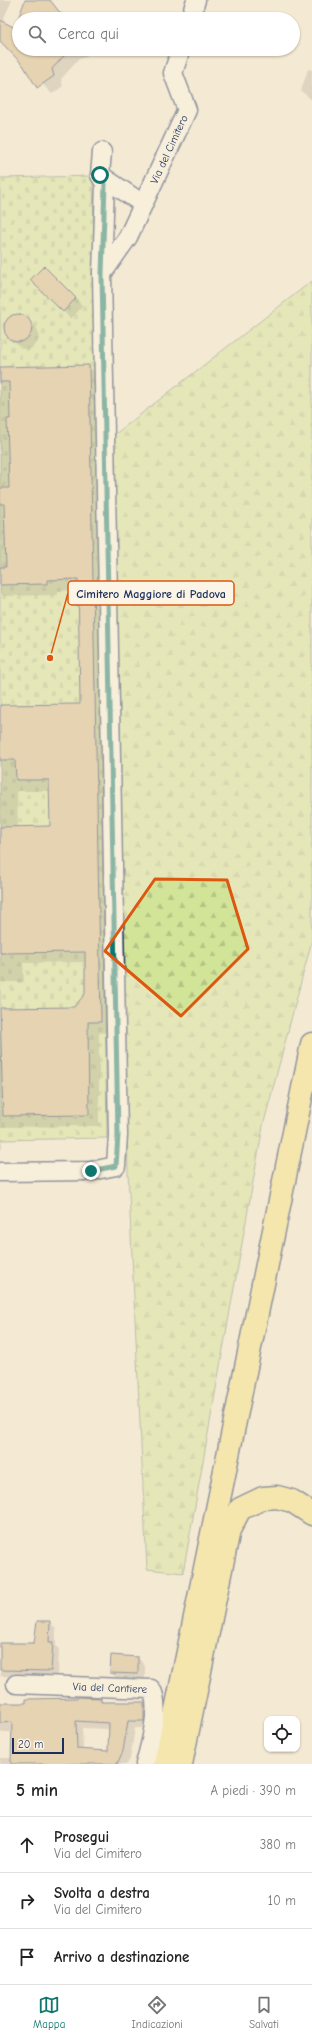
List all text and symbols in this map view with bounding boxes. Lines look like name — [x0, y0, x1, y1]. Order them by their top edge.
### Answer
search box — [12, 12, 300, 56]
icon: search — [26, 23, 48, 45]
text: Cerca qui — [58, 25, 119, 43]
street label: Via del Cimitero — [147, 113, 190, 186]
route start — [91, 166, 109, 184]
callout: Cimitero Maggiore di Padova — [68, 581, 234, 605]
text: Cimitero Maggiore di Padova — [76, 587, 226, 601]
route end — [82, 1162, 100, 1180]
street label: Via del Cantiere — [72, 1680, 148, 1695]
map controls — [264, 1716, 300, 1752]
button: locate — [264, 1716, 300, 1752]
scale bar — [12, 1736, 64, 1755]
text: 20 m — [18, 1738, 43, 1751]
text: 5 min — [16, 1781, 58, 1800]
text: A piedi · 390 m — [210, 1783, 296, 1798]
text: Prosegui — [54, 1828, 109, 1846]
icon: ahead — [16, 1834, 38, 1856]
text: 380 m — [260, 1837, 296, 1852]
text: Via del Cimitero — [54, 1846, 142, 1861]
text: Svolta a destra — [54, 1884, 150, 1902]
icon: right — [16, 1890, 38, 1912]
text: 10 m — [268, 1893, 296, 1908]
text: Via del Cimitero — [54, 1902, 142, 1917]
icon: arrive — [16, 1946, 38, 1968]
text: Arrivo a destinazione — [54, 1948, 189, 1966]
tab: Mappa — [33, 1994, 65, 2031]
tab: Indicazioni — [132, 1994, 183, 2031]
tab: Salvati — [249, 1994, 279, 2031]

